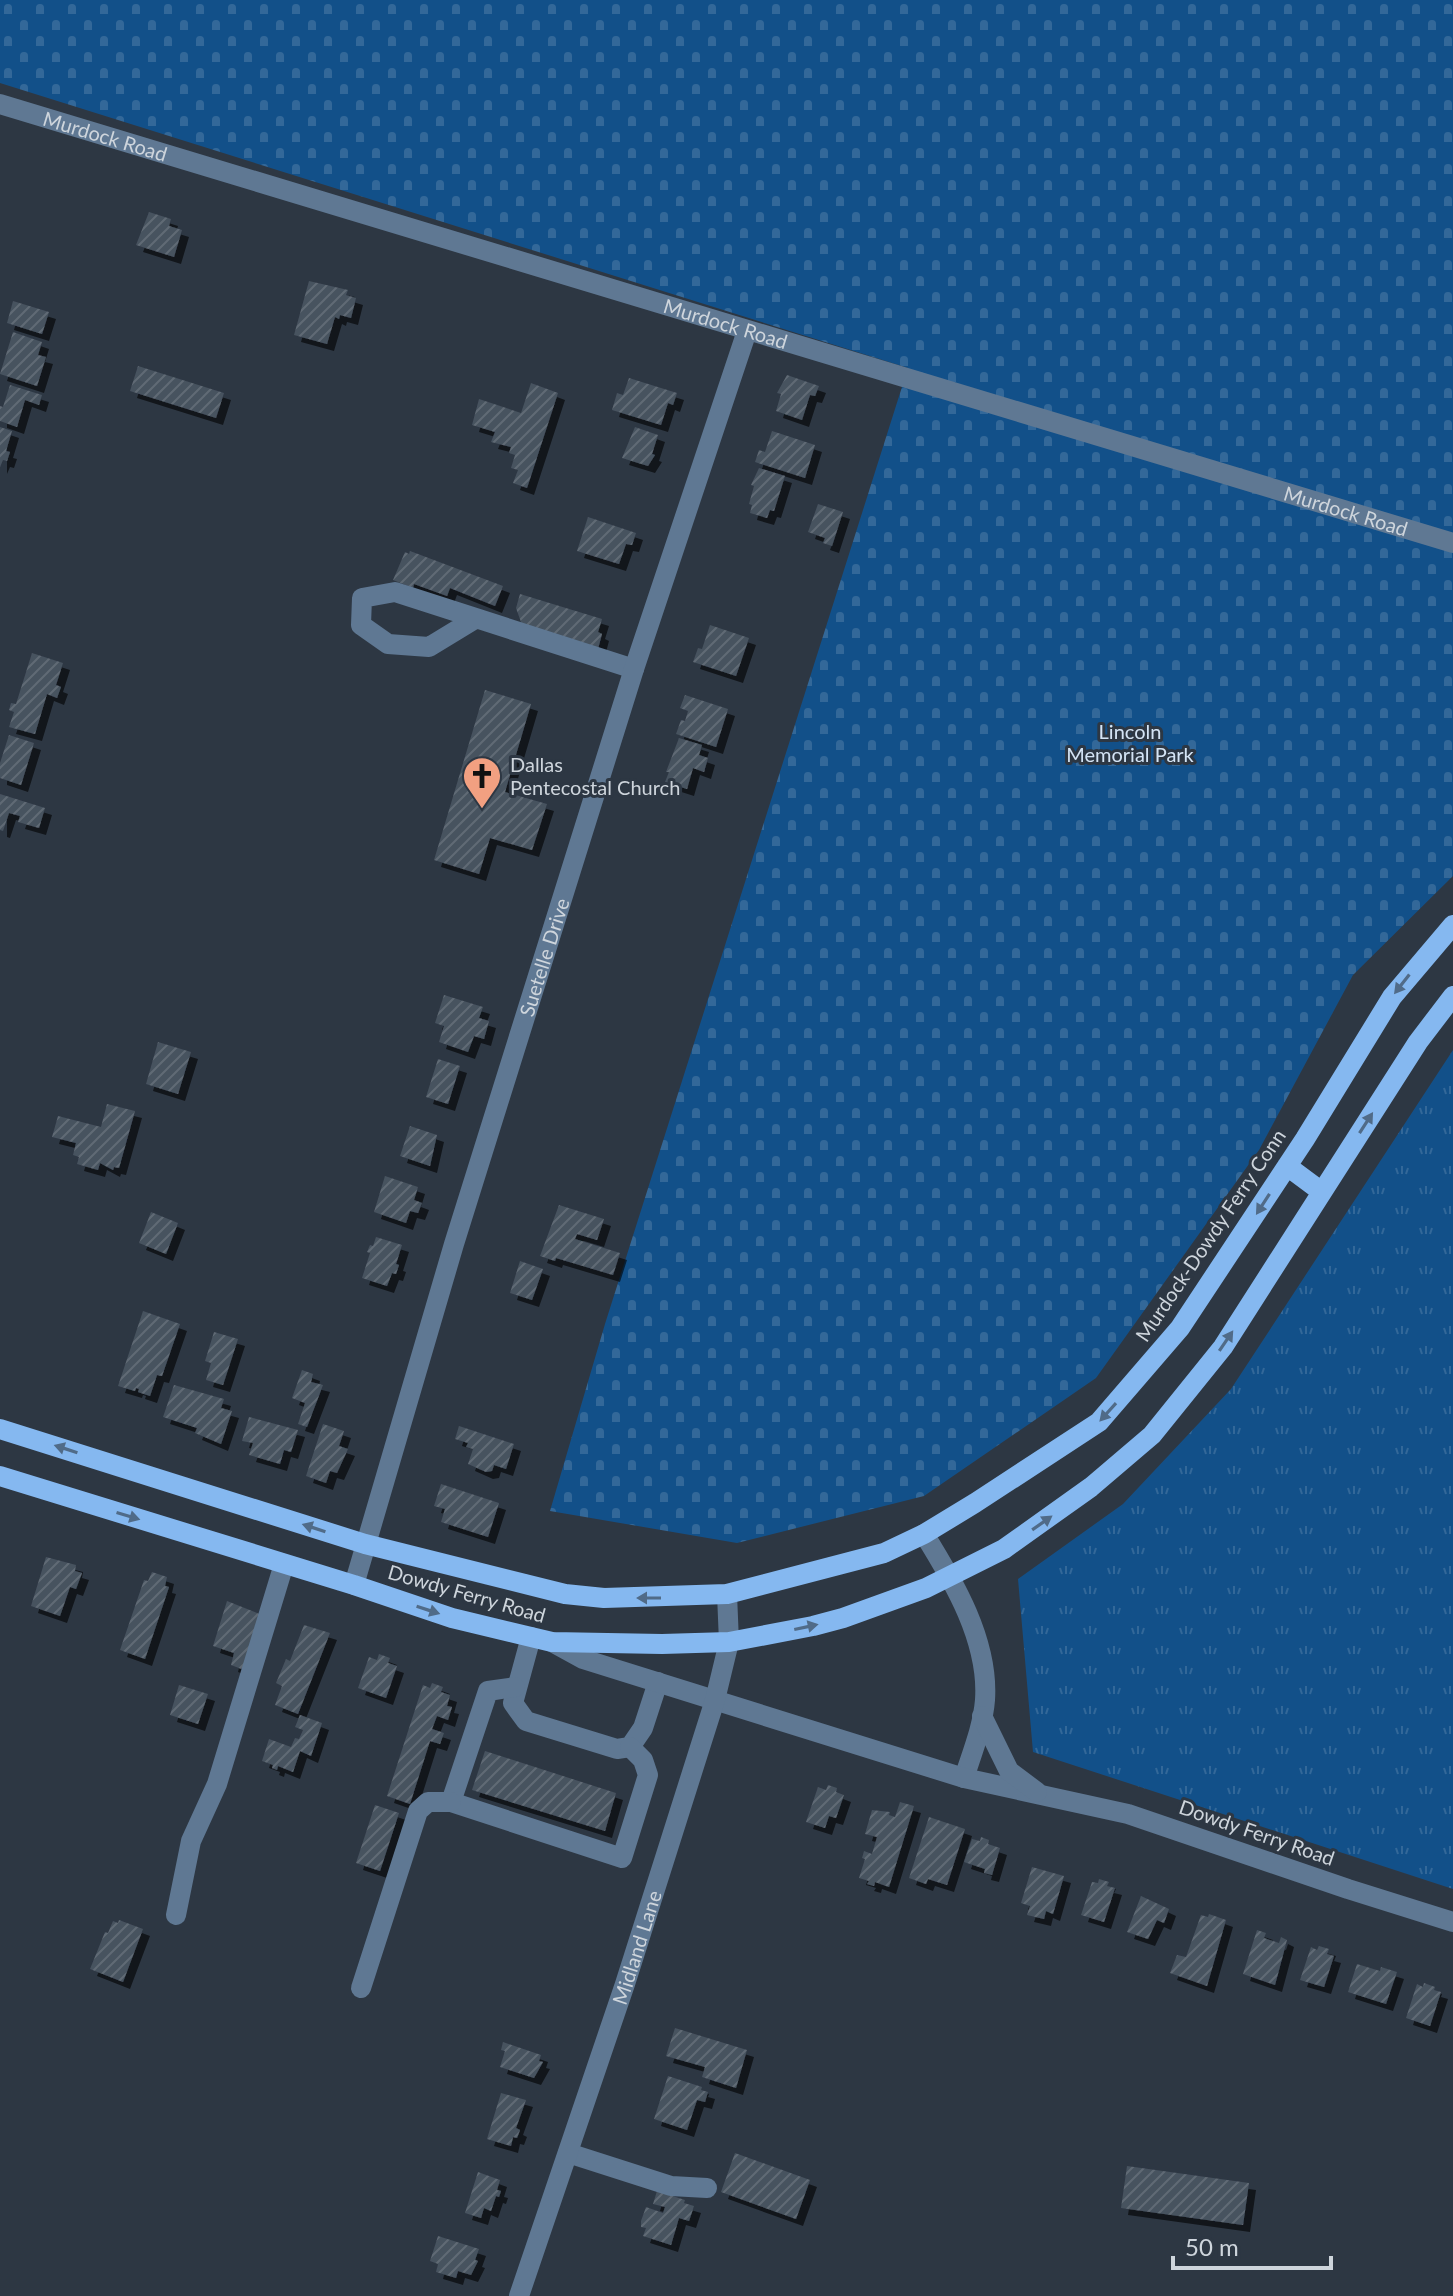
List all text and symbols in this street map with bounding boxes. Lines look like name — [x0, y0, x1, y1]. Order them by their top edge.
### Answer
street label: Murdock Road — [40, 106, 170, 166]
street label: Murdock Road — [661, 293, 790, 353]
street label: Murdock Road — [1281, 481, 1411, 541]
park label: Lincoln Memorial Park — [1066, 719, 1195, 766]
place label: Dallas Pentecostal Church — [510, 752, 680, 799]
church icon: Dallas Pentecostal Church — [461, 755, 503, 810]
street label: Suetelle Drive — [514, 895, 574, 1019]
one-way arrow — [1395, 974, 1411, 994]
one-way arrow — [1359, 1112, 1374, 1133]
street label: Murdock-Dowdy Ferry Conn — [1130, 1124, 1290, 1346]
one-way arrow — [1256, 1193, 1271, 1214]
one-way arrow — [1218, 1331, 1233, 1352]
one-way arrow — [1100, 1401, 1117, 1421]
one-way arrow — [53, 1443, 77, 1455]
one-way arrow — [116, 1510, 140, 1522]
one-way arrow — [1032, 1516, 1053, 1531]
one-way arrow — [301, 1521, 325, 1534]
street label: Dowdy Ferry Road — [385, 1559, 549, 1627]
one-way arrow — [636, 1592, 661, 1604]
one-way arrow — [416, 1605, 440, 1617]
one-way arrow — [794, 1620, 819, 1633]
street label: Dowdy Ferry Road — [1176, 1794, 1338, 1870]
street label: Midland Lane — [607, 1887, 666, 2008]
scale bar — [1173, 2220, 1331, 2270]
text: 50 m — [1185, 2232, 1239, 2261]

